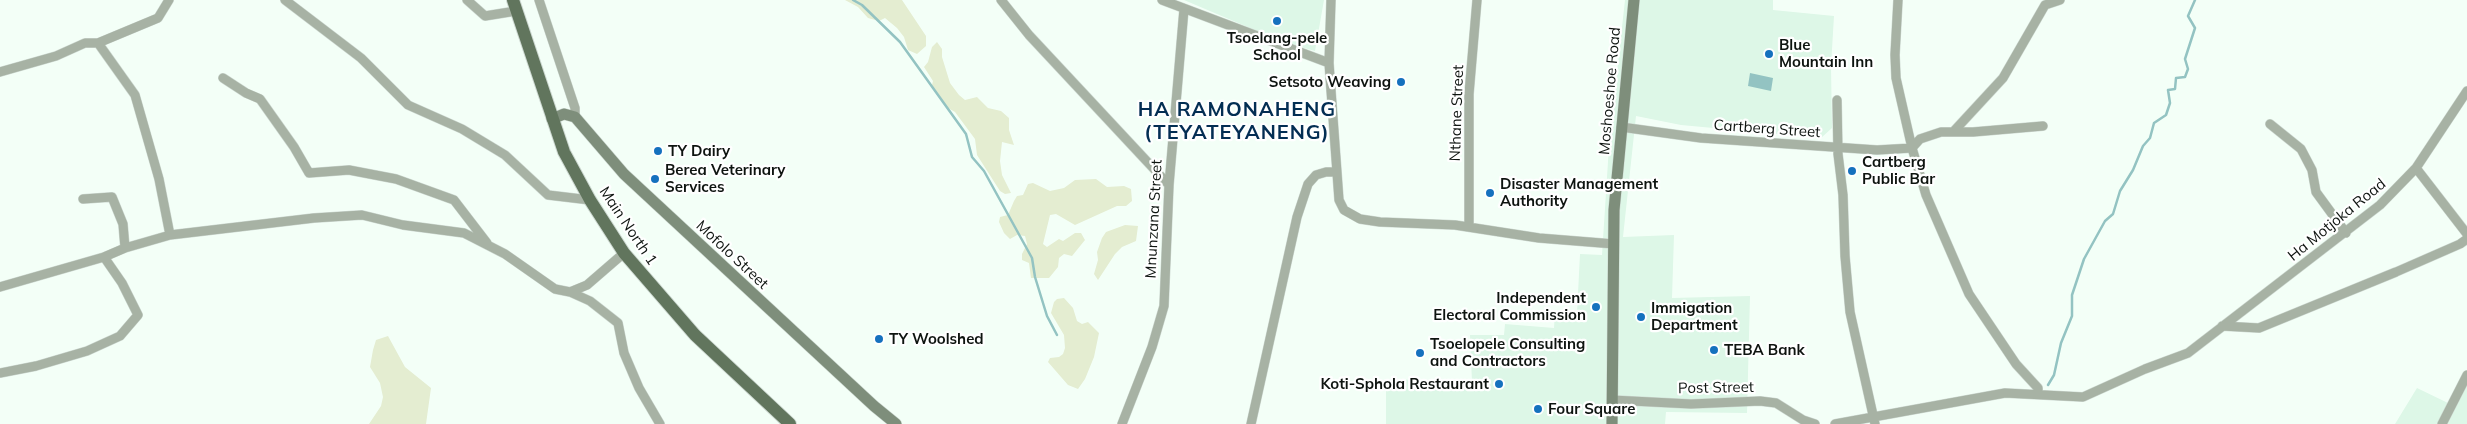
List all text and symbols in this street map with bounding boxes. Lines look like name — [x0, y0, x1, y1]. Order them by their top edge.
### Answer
marker: Tsoelang-pele School — [1271, 15, 1283, 27]
street label: Moshoeshoe Road — [1595, 26, 1625, 156]
place label: Tsoelang-pele School — [1227, 29, 1327, 64]
place label: Blue Mountain Inn — [1779, 36, 1873, 71]
marker: Blue Mountain Inn — [1763, 48, 1775, 60]
street label: Nthane Street — [1446, 64, 1468, 162]
place label: Setsoto Weaving — [1269, 73, 1391, 91]
marker: Setsoto Weaving — [1395, 76, 1407, 88]
district label: HA RAMONAHENG (TEYATEYANENG) — [1136, 98, 1338, 145]
street label: Cartberg Street — [1713, 116, 1821, 142]
place label: TY Dairy — [668, 142, 730, 160]
marker: TY Dairy — [652, 145, 664, 157]
place label: Cartberg Public Bar — [1862, 153, 1935, 188]
street label: Mnunzana Street — [1142, 159, 1166, 279]
place label: Berea Veterinary Services — [665, 161, 786, 196]
marker: Cartberg Public Bar — [1846, 165, 1858, 177]
marker: Berea Veterinary Services — [649, 173, 661, 185]
place label: Disaster Management Authority — [1500, 175, 1658, 210]
street label: Ha Motjoka Road — [2285, 175, 2389, 265]
street label: Main North 1 — [595, 183, 661, 269]
marker: Disaster Management Authority — [1484, 187, 1496, 199]
street label: Mofolo Street — [692, 217, 772, 293]
place label: Independent Electoral Commission — [1433, 289, 1586, 324]
place label: Immigation Department — [1651, 299, 1738, 334]
marker: Independent Electoral Commission — [1590, 301, 1602, 313]
marker: Immigation Department — [1635, 311, 1647, 323]
place label: TY Woolshed — [889, 330, 984, 348]
marker: TY Woolshed — [873, 333, 885, 345]
place label: Tsoelopele Consulting and Contractors — [1430, 335, 1585, 370]
place label: TEBA Bank — [1724, 341, 1805, 359]
marker: TEBA Bank — [1708, 344, 1720, 356]
marker: Tsoelopele Consulting and Contractors — [1414, 347, 1426, 359]
place label: Koti-Sphola Restaurant — [1321, 375, 1489, 393]
marker: Koti-Sphola Restaurant — [1493, 378, 1505, 390]
street label: Post Street — [1678, 378, 1754, 398]
place label: Four Square — [1548, 400, 1635, 418]
marker: Four Square — [1532, 403, 1544, 415]

